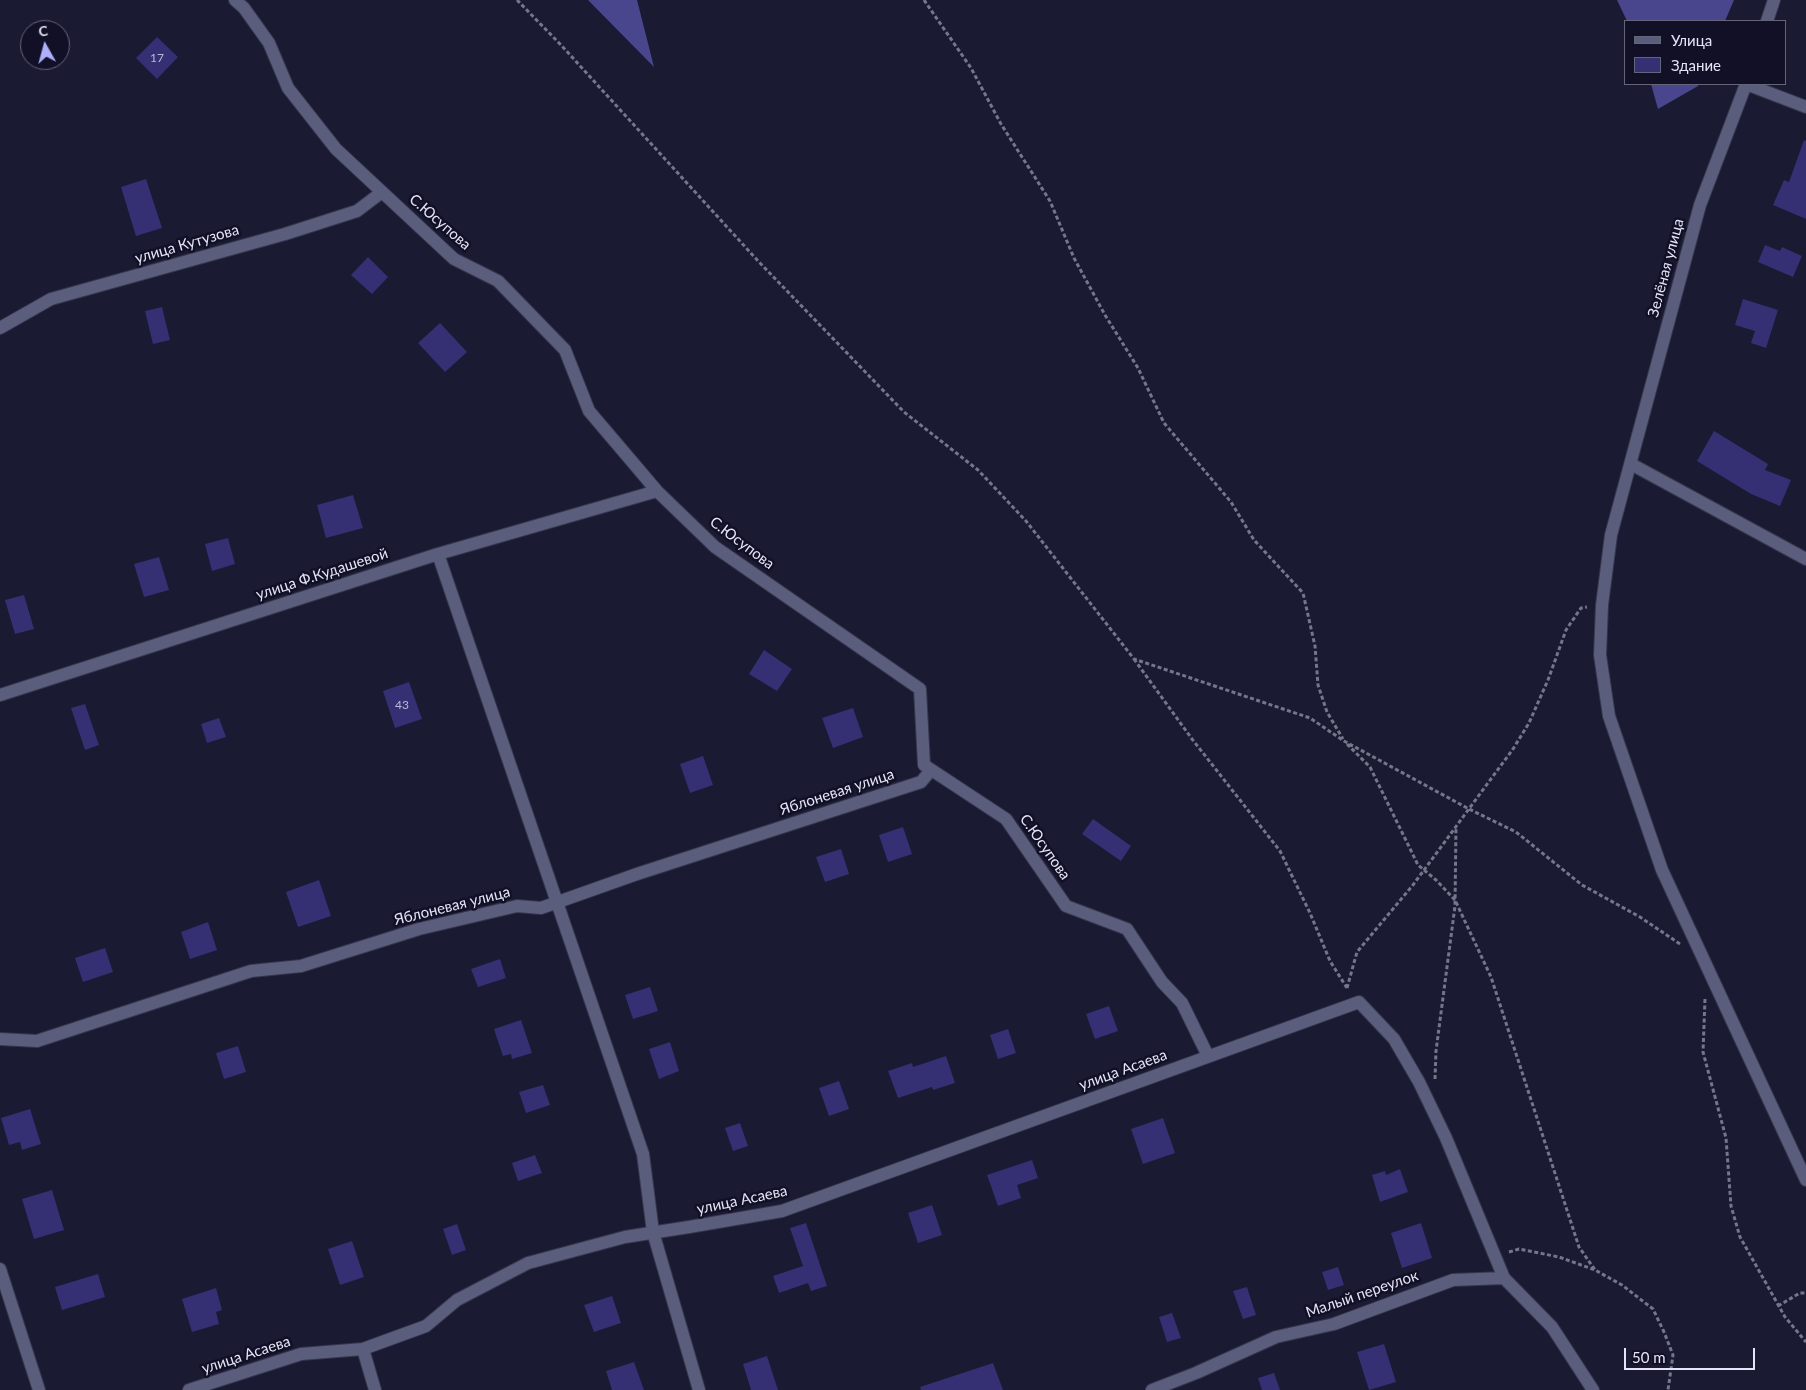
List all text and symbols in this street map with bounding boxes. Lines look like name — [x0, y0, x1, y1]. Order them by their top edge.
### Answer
north arrow — [20, 20, 70, 70]
legend — [1624, 20, 1786, 85]
text: С — [38, 22, 49, 40]
text: Улица — [1671, 31, 1712, 49]
house number: 17 — [150, 51, 164, 65]
text: Здание — [1671, 56, 1721, 74]
street label: С.Юсупова — [405, 190, 475, 254]
street label: Зелёная улица — [1644, 217, 1688, 319]
street label: улица Кутузова — [133, 221, 241, 267]
street label: С.Юсупова — [706, 513, 778, 573]
street label: улица Ф.Кудашевой — [254, 544, 390, 604]
house number: 43 — [395, 698, 409, 712]
street label: Яблоневая улица — [778, 765, 896, 819]
street label: С.Юсупова — [1016, 811, 1074, 883]
street label: Яблоневая улица — [392, 883, 512, 929]
street label: улица Асаева — [1077, 1046, 1169, 1094]
street label: улица Асаева — [695, 1182, 789, 1218]
street label: Малый переулок — [1303, 1266, 1421, 1322]
street label: улица Асаева — [199, 1332, 293, 1378]
scale bar — [1626, 1338, 1757, 1370]
text: 50 m — [1632, 1348, 1666, 1366]

